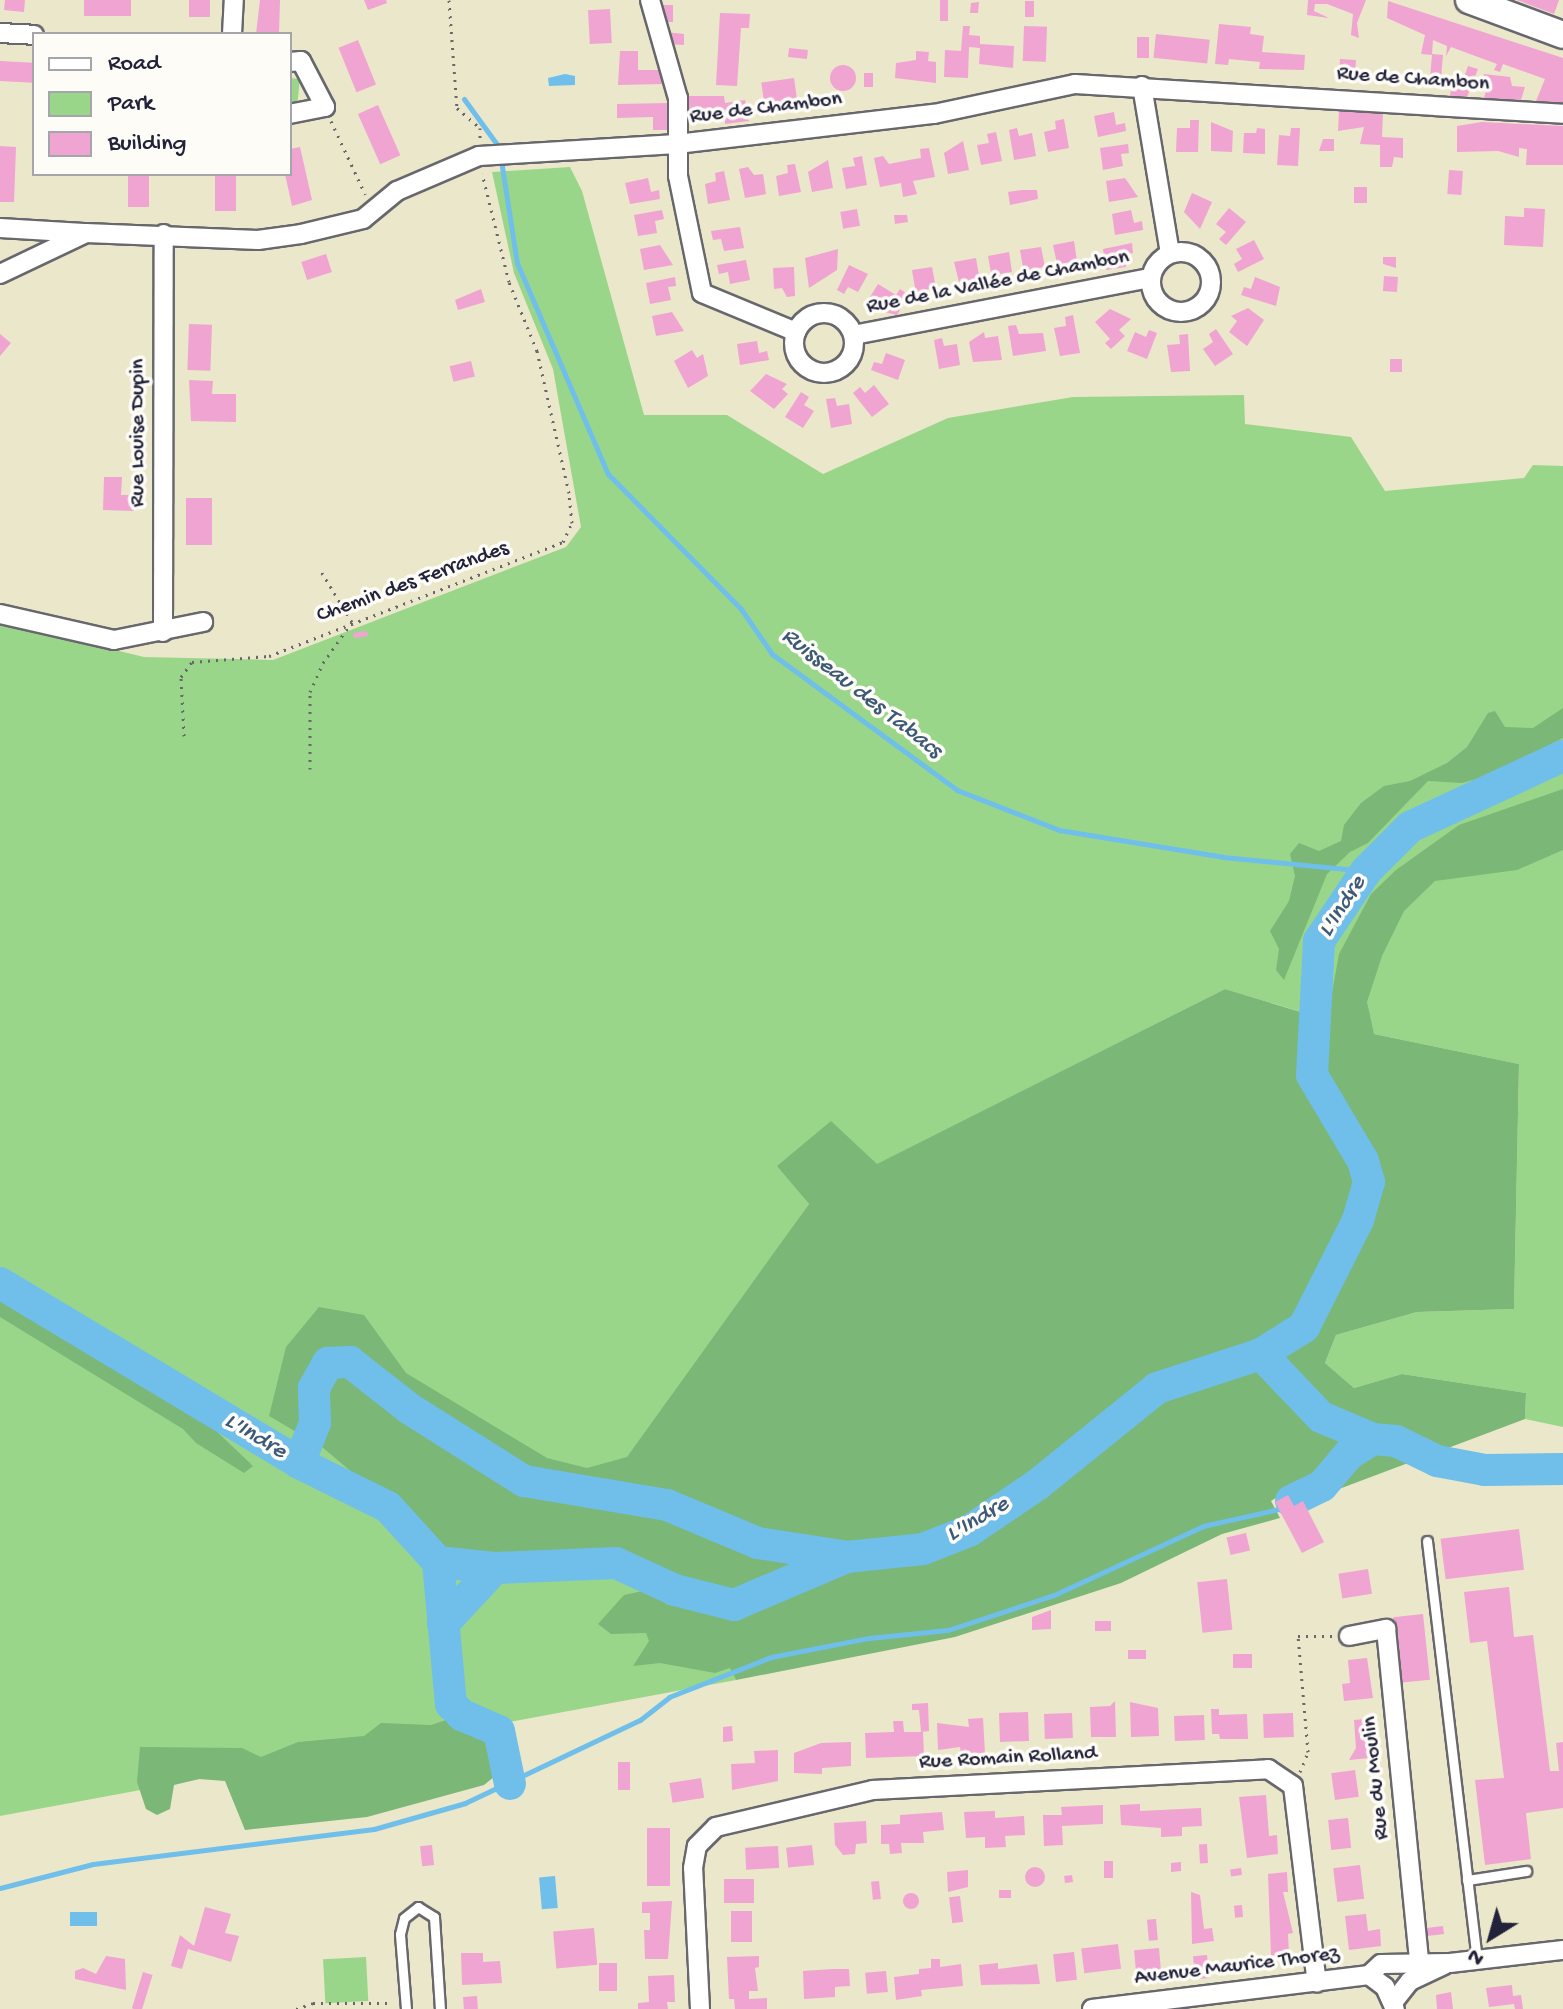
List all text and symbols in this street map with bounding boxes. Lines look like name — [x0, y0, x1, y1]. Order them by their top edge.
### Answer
legend — [32, 32, 292, 176]
text: Road — [108, 50, 160, 79]
street label: Rue de Chambon — [1336, 61, 1490, 99]
street label: Rue de Chambon — [688, 87, 844, 131]
text: Park — [108, 90, 154, 119]
text: Building — [108, 130, 186, 159]
street label: Rue de la Vallée de Chambon — [865, 245, 1131, 321]
street label: Rue Louise Dupin — [126, 359, 152, 507]
street label: Chemin des Ferrandes — [314, 536, 512, 630]
water label: Ruisseau des Tabacs — [775, 622, 947, 766]
water label: L'Indre — [1313, 871, 1373, 943]
water label: L'Indre — [219, 1407, 291, 1467]
water label: L'Indre — [942, 1491, 1014, 1549]
street label: Rue du Moulin — [1357, 1715, 1397, 1841]
street label: Rue Romain Rolland — [919, 1741, 1097, 1777]
north arrow — [1451, 1897, 1531, 1977]
street label: Avenue Maurice Thorez — [1133, 1941, 1341, 1993]
text: N — [1463, 1941, 1490, 1971]

